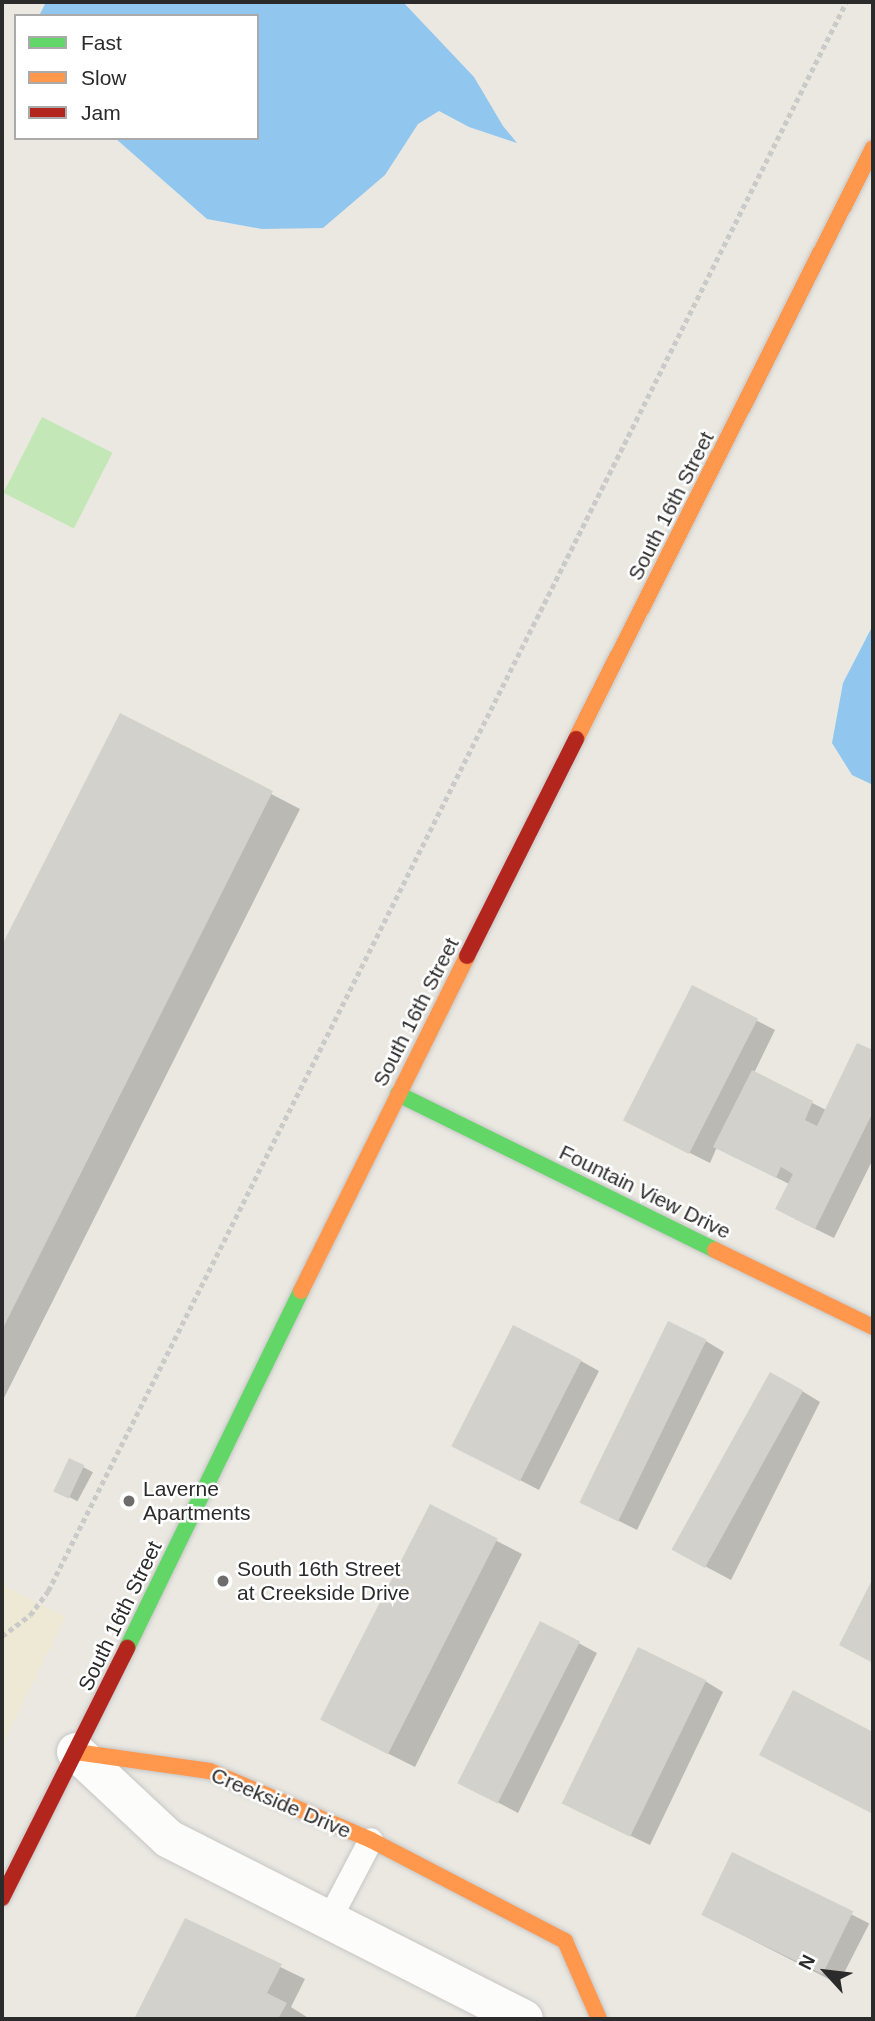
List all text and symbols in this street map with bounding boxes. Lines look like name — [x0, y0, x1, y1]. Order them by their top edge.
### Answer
legend — [14, 14, 259, 140]
text: Fast — [81, 31, 122, 54]
text: Slow — [81, 66, 127, 89]
text: Jam — [81, 101, 121, 124]
street label: South 16th Street — [623, 427, 719, 585]
street label: South 16th Street — [368, 933, 464, 1091]
street label: Fountain View Drive — [555, 1140, 735, 1244]
place label: Laverne Apartments — [143, 1476, 250, 1526]
marker: Laverne Apartments — [121, 1493, 137, 1509]
street label: South 16th Street — [73, 1537, 167, 1695]
place label: South 16th Street at Creekside Drive — [237, 1556, 410, 1606]
marker: South 16th Street at Creekside Drive — [215, 1573, 231, 1589]
street label: Creekside Drive — [207, 1762, 355, 1844]
north arrow — [791, 1937, 861, 2007]
text: N — [794, 1951, 819, 1973]

